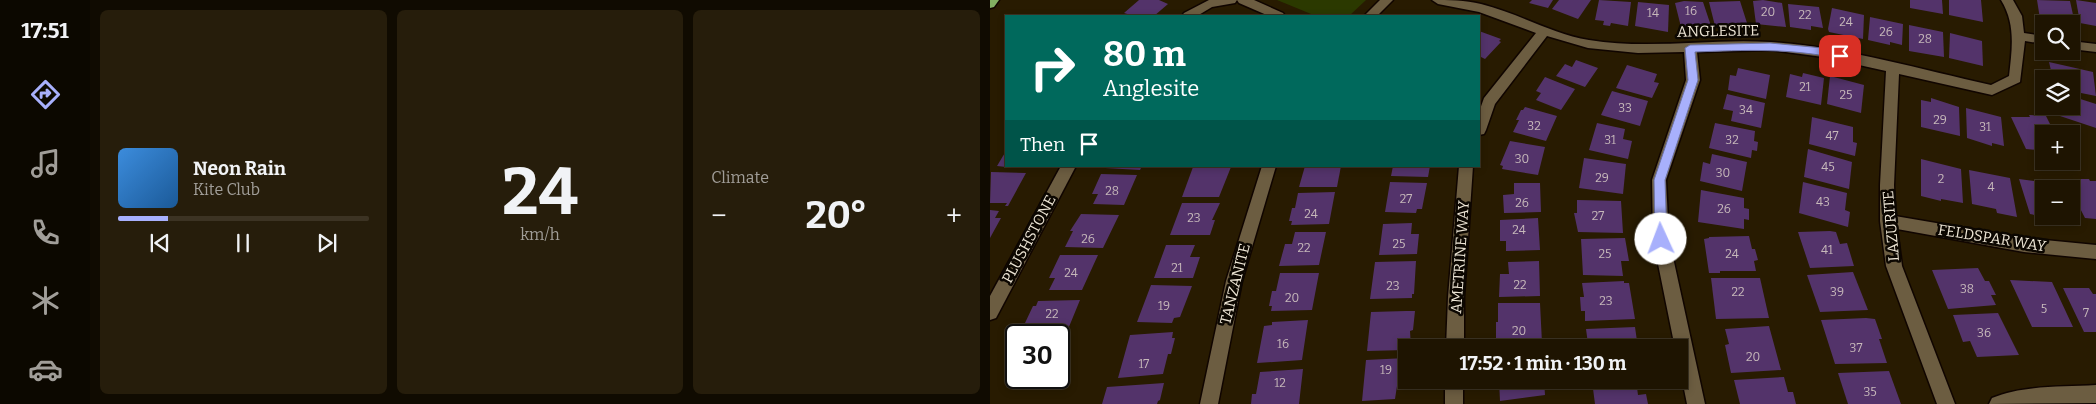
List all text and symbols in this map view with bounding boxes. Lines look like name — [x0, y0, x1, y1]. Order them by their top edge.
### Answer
house number: 16 — [1685, 4, 1697, 18]
house number: 20 — [1761, 5, 1775, 19]
house number: 14 — [1647, 6, 1659, 20]
house number: 22 — [1798, 8, 1812, 22]
house number: 24 — [1839, 15, 1853, 29]
map controls — [2035, 15, 2080, 225]
button: search — [2035, 15, 2080, 60]
text: 17:51 — [21, 17, 69, 44]
street label: ANGLESITE — [1677, 21, 1759, 41]
house number: 26 — [1879, 25, 1893, 39]
house number: 28 — [1918, 32, 1932, 46]
text: 80 m — [1103, 33, 1186, 75]
icon: right — [1020, 35, 1085, 100]
pin — [1819, 35, 1861, 77]
icon: arrive — [1826, 42, 1854, 70]
button: layers — [2035, 70, 2080, 115]
text: Anglesite — [1103, 75, 1199, 102]
icon: directions — [28, 77, 63, 112]
house number: 21 — [1799, 80, 1811, 94]
house number: 25 — [1840, 88, 1852, 102]
house number: 33 — [1618, 101, 1632, 115]
house number: 34 — [1739, 103, 1753, 117]
house number: 29 — [1933, 113, 1947, 127]
house number: 32 — [1527, 119, 1541, 133]
house number: 31 — [1979, 120, 1991, 134]
button: + — [2035, 125, 2080, 170]
house number: 47 — [1826, 129, 1838, 143]
icon: arrive — [1075, 130, 1103, 158]
text: Then — [1020, 133, 1065, 156]
house number: 31 — [1604, 133, 1616, 147]
house number: 32 — [1725, 133, 1739, 147]
icon: music — [28, 146, 63, 181]
house number: 30 — [1515, 152, 1529, 166]
text: 24 — [502, 153, 578, 231]
text: Neon Rain — [193, 157, 286, 180]
house number: 45 — [1821, 160, 1835, 174]
house number: 30 — [1716, 166, 1730, 180]
text: Climate — [711, 168, 769, 187]
house number: 29 — [1595, 171, 1609, 185]
house number: 2 — [1938, 172, 1944, 186]
text: Kite Club — [193, 180, 260, 199]
house number: 4 — [1987, 180, 1995, 194]
button: − — [2035, 180, 2080, 225]
house number: 28 — [1105, 184, 1119, 198]
street label: LAZURITE — [1879, 190, 1903, 262]
text: 20° — [805, 192, 867, 238]
street label: PLUSHSTONE — [998, 192, 1060, 286]
house number: 27 — [1400, 192, 1412, 206]
house number: 43 — [1816, 195, 1830, 209]
house number: 26 — [1515, 196, 1529, 210]
text: − — [711, 199, 727, 232]
text: + — [946, 199, 962, 232]
street label: AMETRINE WAY — [1447, 200, 1473, 314]
house number: 26 — [1717, 202, 1731, 216]
house number: 24 — [1304, 207, 1318, 221]
house number: 27 — [1592, 209, 1604, 223]
house number: 23 — [1187, 211, 1201, 225]
position arrow — [1634, 212, 1686, 264]
icon: phone — [28, 215, 63, 250]
street label: FELDSPAR WAY — [1937, 221, 2048, 255]
house number: 24 — [1512, 223, 1526, 237]
text: km/h — [520, 225, 560, 244]
icon: previous — [146, 229, 174, 257]
icon: pause — [229, 229, 257, 257]
icon: next — [313, 229, 341, 257]
house number: 26 — [1081, 232, 1095, 246]
house number: 25 — [1393, 237, 1405, 251]
house number: 22 — [1297, 241, 1311, 255]
street label: TANZANITE — [1216, 242, 1254, 326]
house number: 41 — [1821, 243, 1833, 257]
house number: 25 — [1599, 247, 1611, 261]
house number: 24 — [1725, 247, 1739, 261]
house number: 21 — [1171, 261, 1183, 275]
house number: 24 — [1064, 266, 1078, 280]
house number: 22 — [1513, 278, 1527, 292]
house number: 23 — [1386, 279, 1400, 293]
house number: 38 — [1960, 282, 1974, 296]
icon: climate — [28, 283, 63, 318]
house number: 22 — [1731, 285, 1745, 299]
house number: 39 — [1830, 285, 1844, 299]
house number: 20 — [1285, 291, 1299, 305]
house number: 23 — [1599, 294, 1613, 308]
house number: 19 — [1158, 299, 1170, 313]
house number: 5 — [2041, 302, 2047, 316]
house number: 7 — [2083, 306, 2089, 320]
house number: 22 — [1045, 307, 1059, 321]
speed limit sign: 30 — [1005, 324, 1070, 389]
house number: 20 — [1512, 324, 1526, 338]
house number: 36 — [1977, 326, 1991, 340]
house number: 16 — [1277, 337, 1289, 351]
house number: 37 — [1850, 341, 1862, 355]
house number: 20 — [1746, 350, 1760, 364]
icon: car — [28, 352, 63, 387]
text: 17:52 · 1 min · 130 m — [1460, 352, 1626, 375]
house number: 17 — [1139, 357, 1149, 371]
house number: 19 — [1380, 363, 1392, 377]
house number: 12 — [1274, 376, 1286, 390]
house number: 35 — [1863, 385, 1877, 399]

